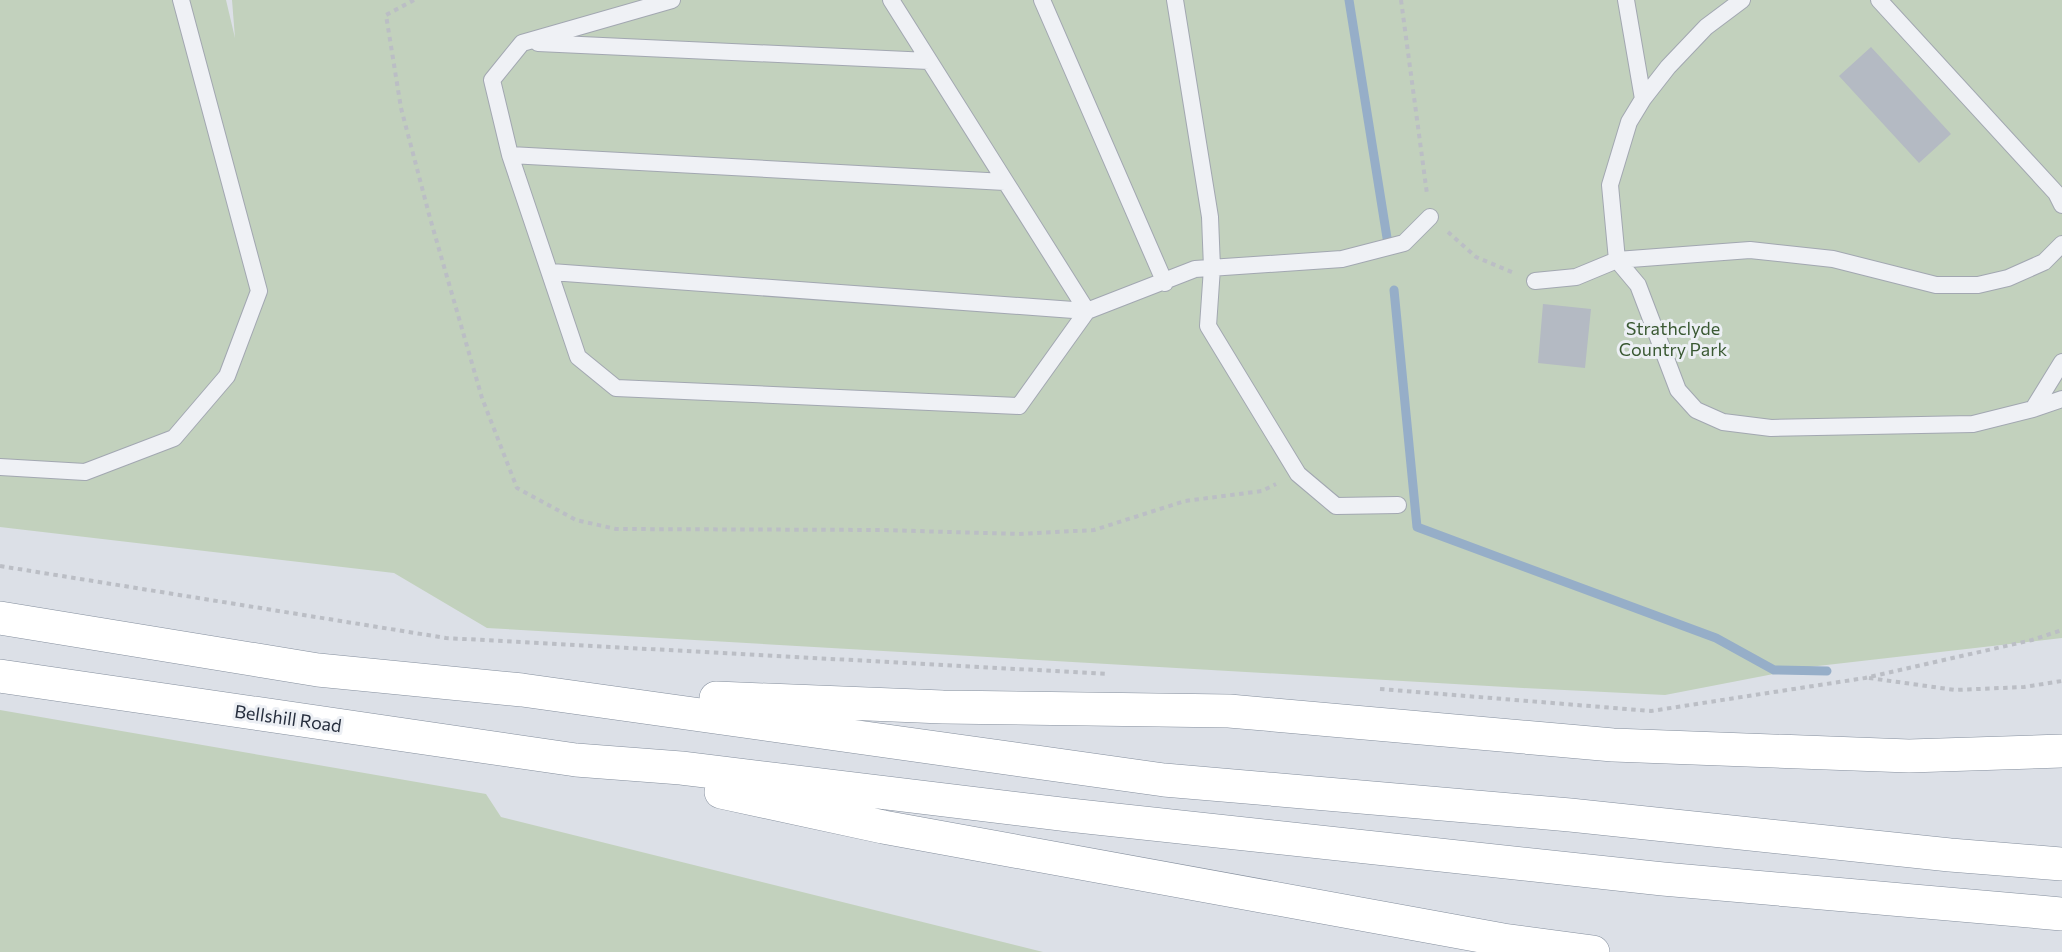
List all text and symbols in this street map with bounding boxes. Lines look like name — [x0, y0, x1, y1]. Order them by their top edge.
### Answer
park label: Strathclyde Country Park — [1619, 317, 1727, 360]
street label: Bellshill Road — [233, 700, 343, 736]

